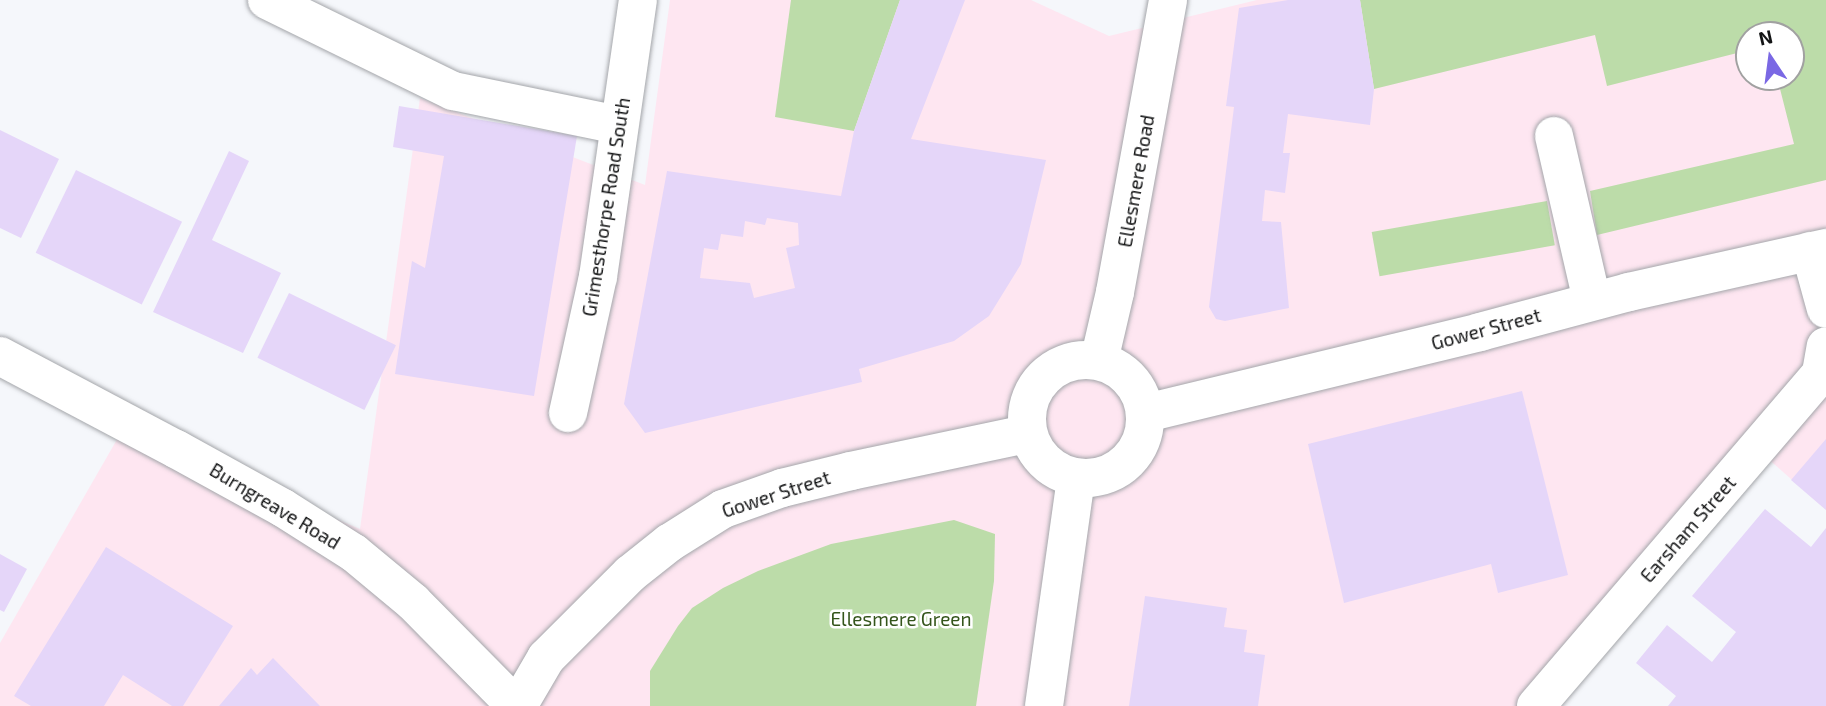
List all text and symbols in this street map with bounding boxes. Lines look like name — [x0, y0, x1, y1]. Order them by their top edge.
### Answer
north arrow — [1735, 21, 1805, 91]
text: N — [1756, 24, 1775, 50]
street label: Grimesthorpe Road South — [577, 96, 635, 318]
street label: Ellesmere Road — [1113, 113, 1159, 249]
street label: Gower Street — [1428, 303, 1544, 355]
street label: Burngreave Road — [206, 458, 344, 554]
street label: Gower Street — [719, 466, 833, 522]
street label: Earsham Street — [1636, 471, 1740, 587]
park label: Ellesmere Green — [830, 608, 972, 630]

